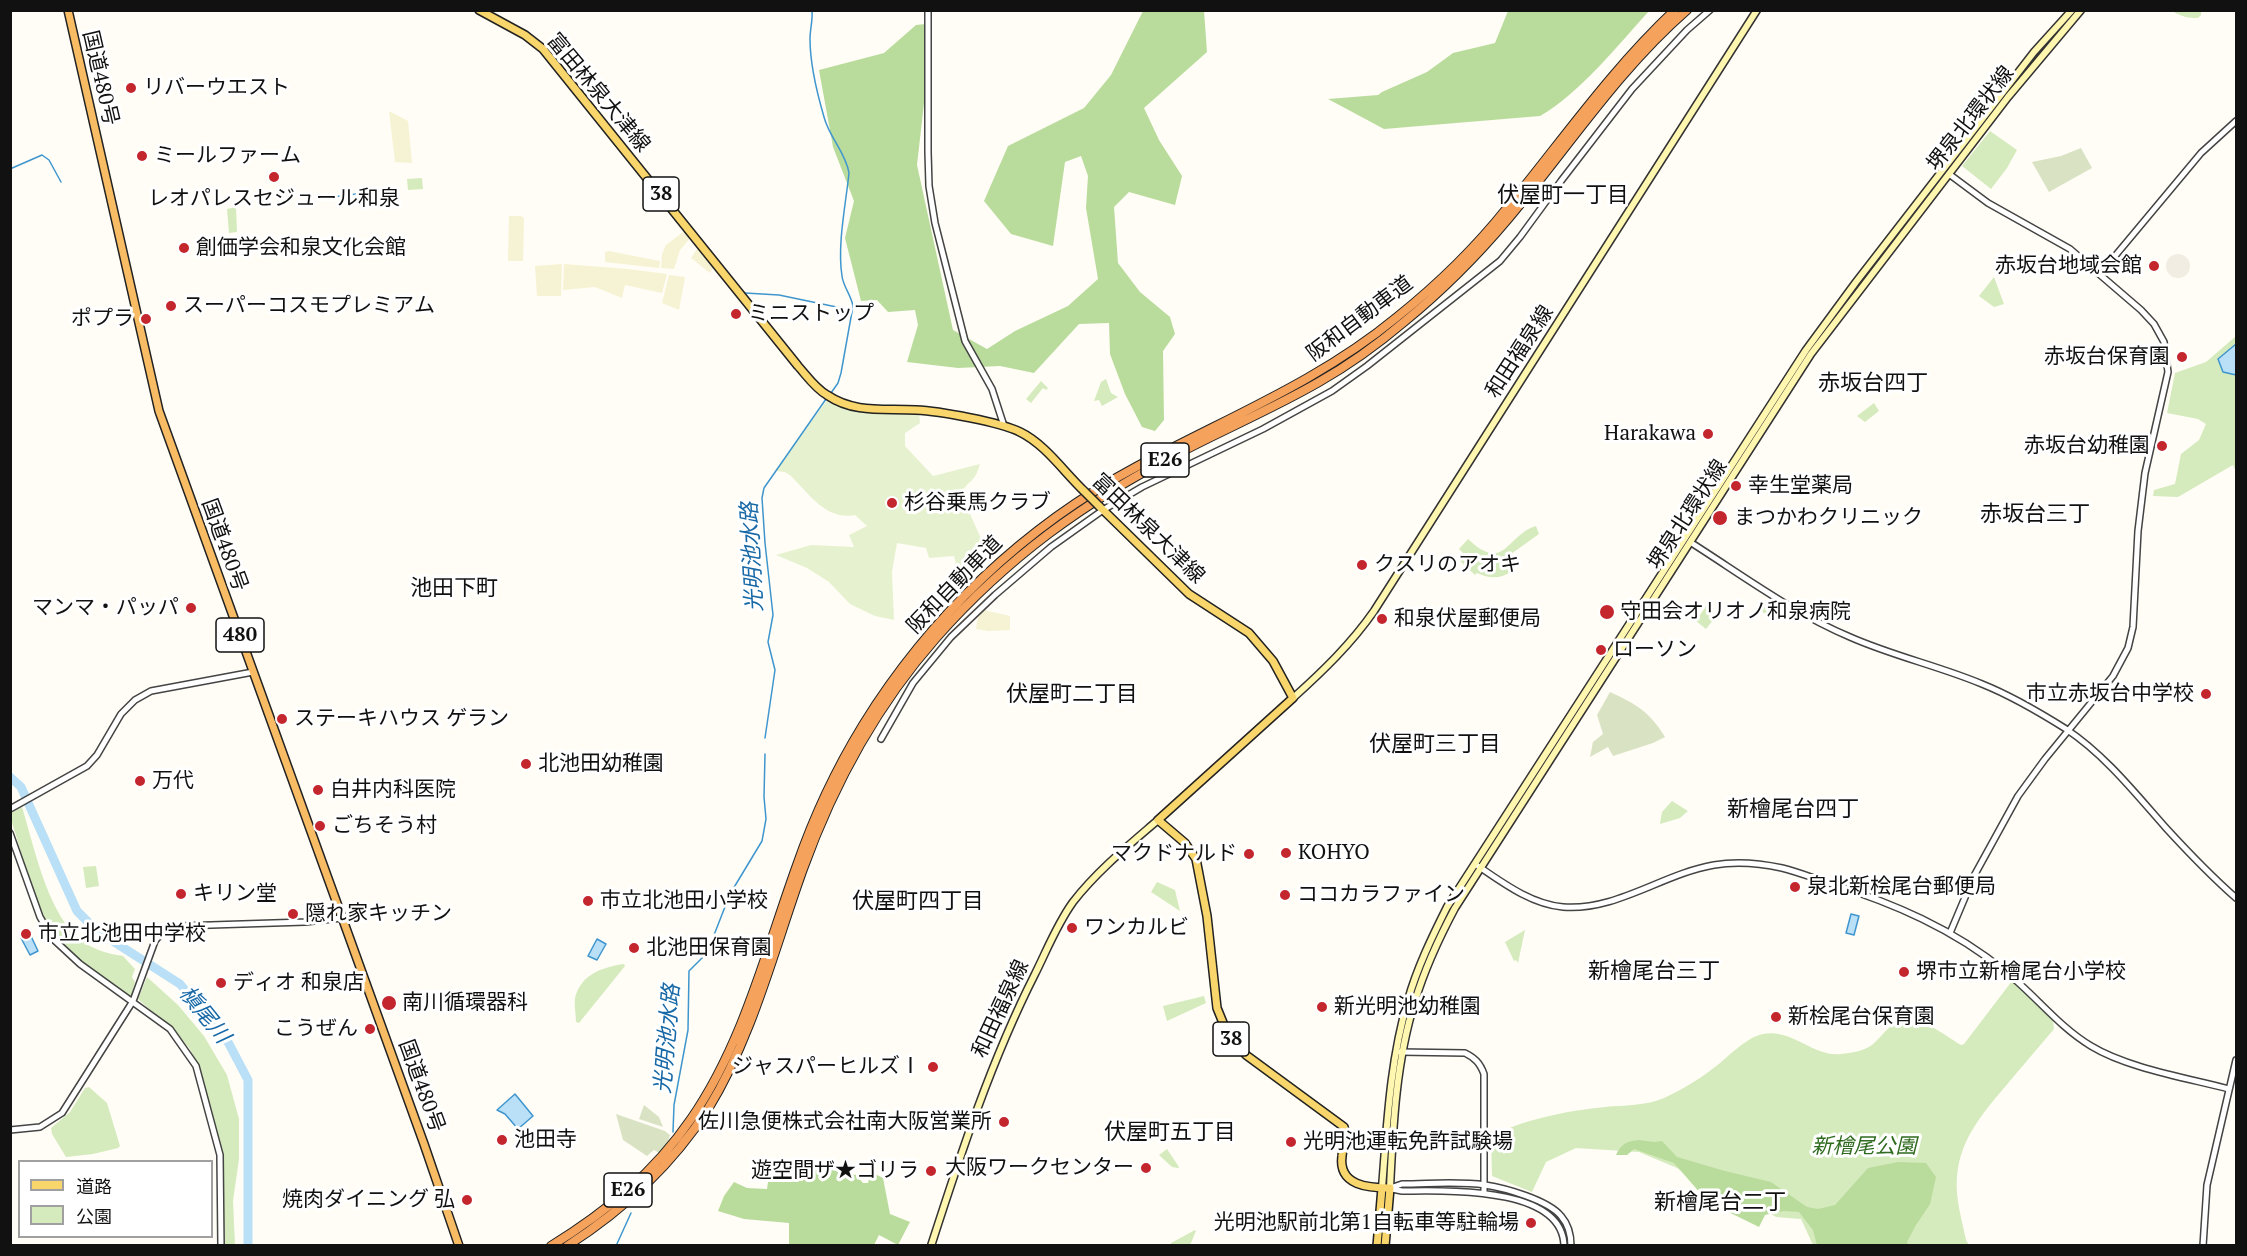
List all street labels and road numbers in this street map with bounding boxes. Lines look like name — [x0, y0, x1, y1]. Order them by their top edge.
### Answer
street label: 国道480号 — [77, 28, 123, 128]
street label: 富田林泉大津線 — [541, 29, 655, 157]
street label: 堺泉北環状線 — [1922, 62, 2020, 176]
road number: 38 — [643, 177, 679, 211]
street label: 阪和自動車道 — [1302, 271, 1418, 367]
street label: 和田福泉線 — [1481, 301, 1559, 403]
road number: E26 — [1141, 443, 1189, 477]
street label: 堺泉北環状線 — [1643, 455, 1733, 575]
street label: 富田林泉大津線 — [1086, 469, 1210, 589]
street label: 国道480号 — [196, 495, 252, 595]
street label: 阪和自動車道 — [902, 531, 1008, 639]
road number: 480 — [216, 618, 264, 652]
street label: 和田福泉線 — [967, 956, 1035, 1062]
road number: 38 — [1213, 1022, 1249, 1056]
street label: 国道480号 — [393, 1036, 449, 1136]
road number: E26 — [604, 1173, 652, 1207]

